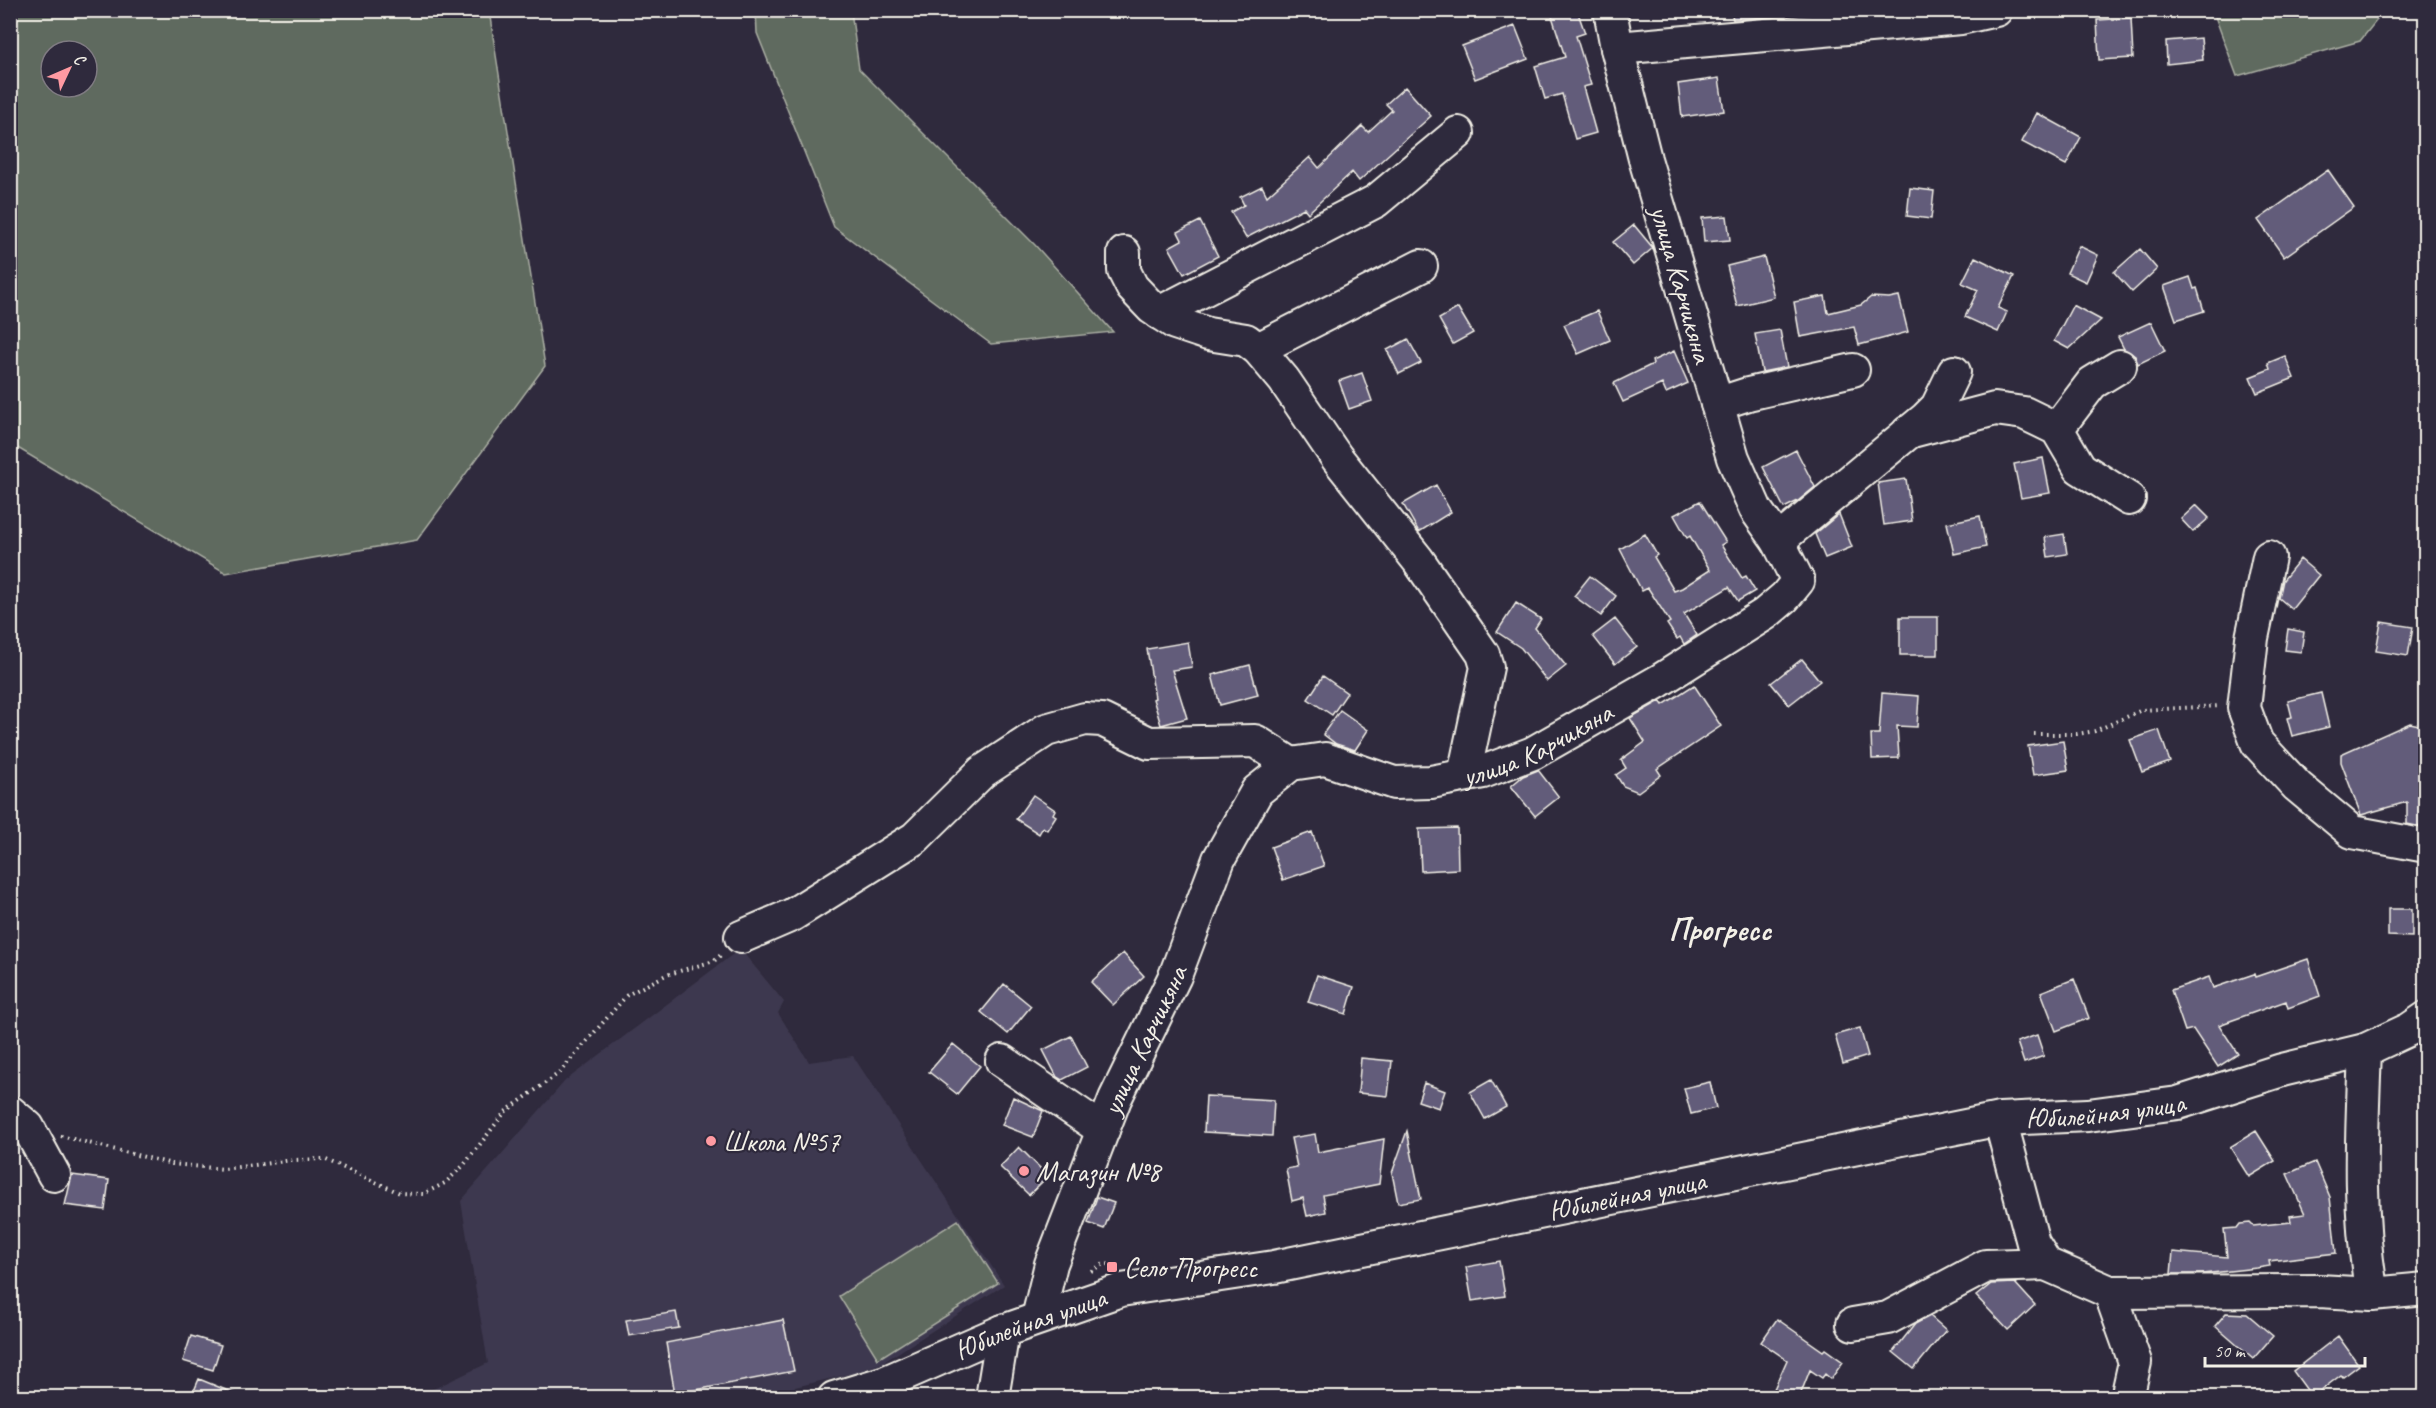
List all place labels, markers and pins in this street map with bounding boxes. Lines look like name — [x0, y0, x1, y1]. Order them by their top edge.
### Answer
place label: Школа №57 — [723, 1124, 841, 1159]
marker: Школа №57 — [704, 1134, 718, 1148]
place label: Магазин №8 — [1036, 1154, 1162, 1189]
marker: Магазин №8 — [1017, 1164, 1031, 1178]
place label: Село Прогресс — [1124, 1250, 1259, 1285]
marker: Село Прогресс — [1105, 1260, 1119, 1274]

